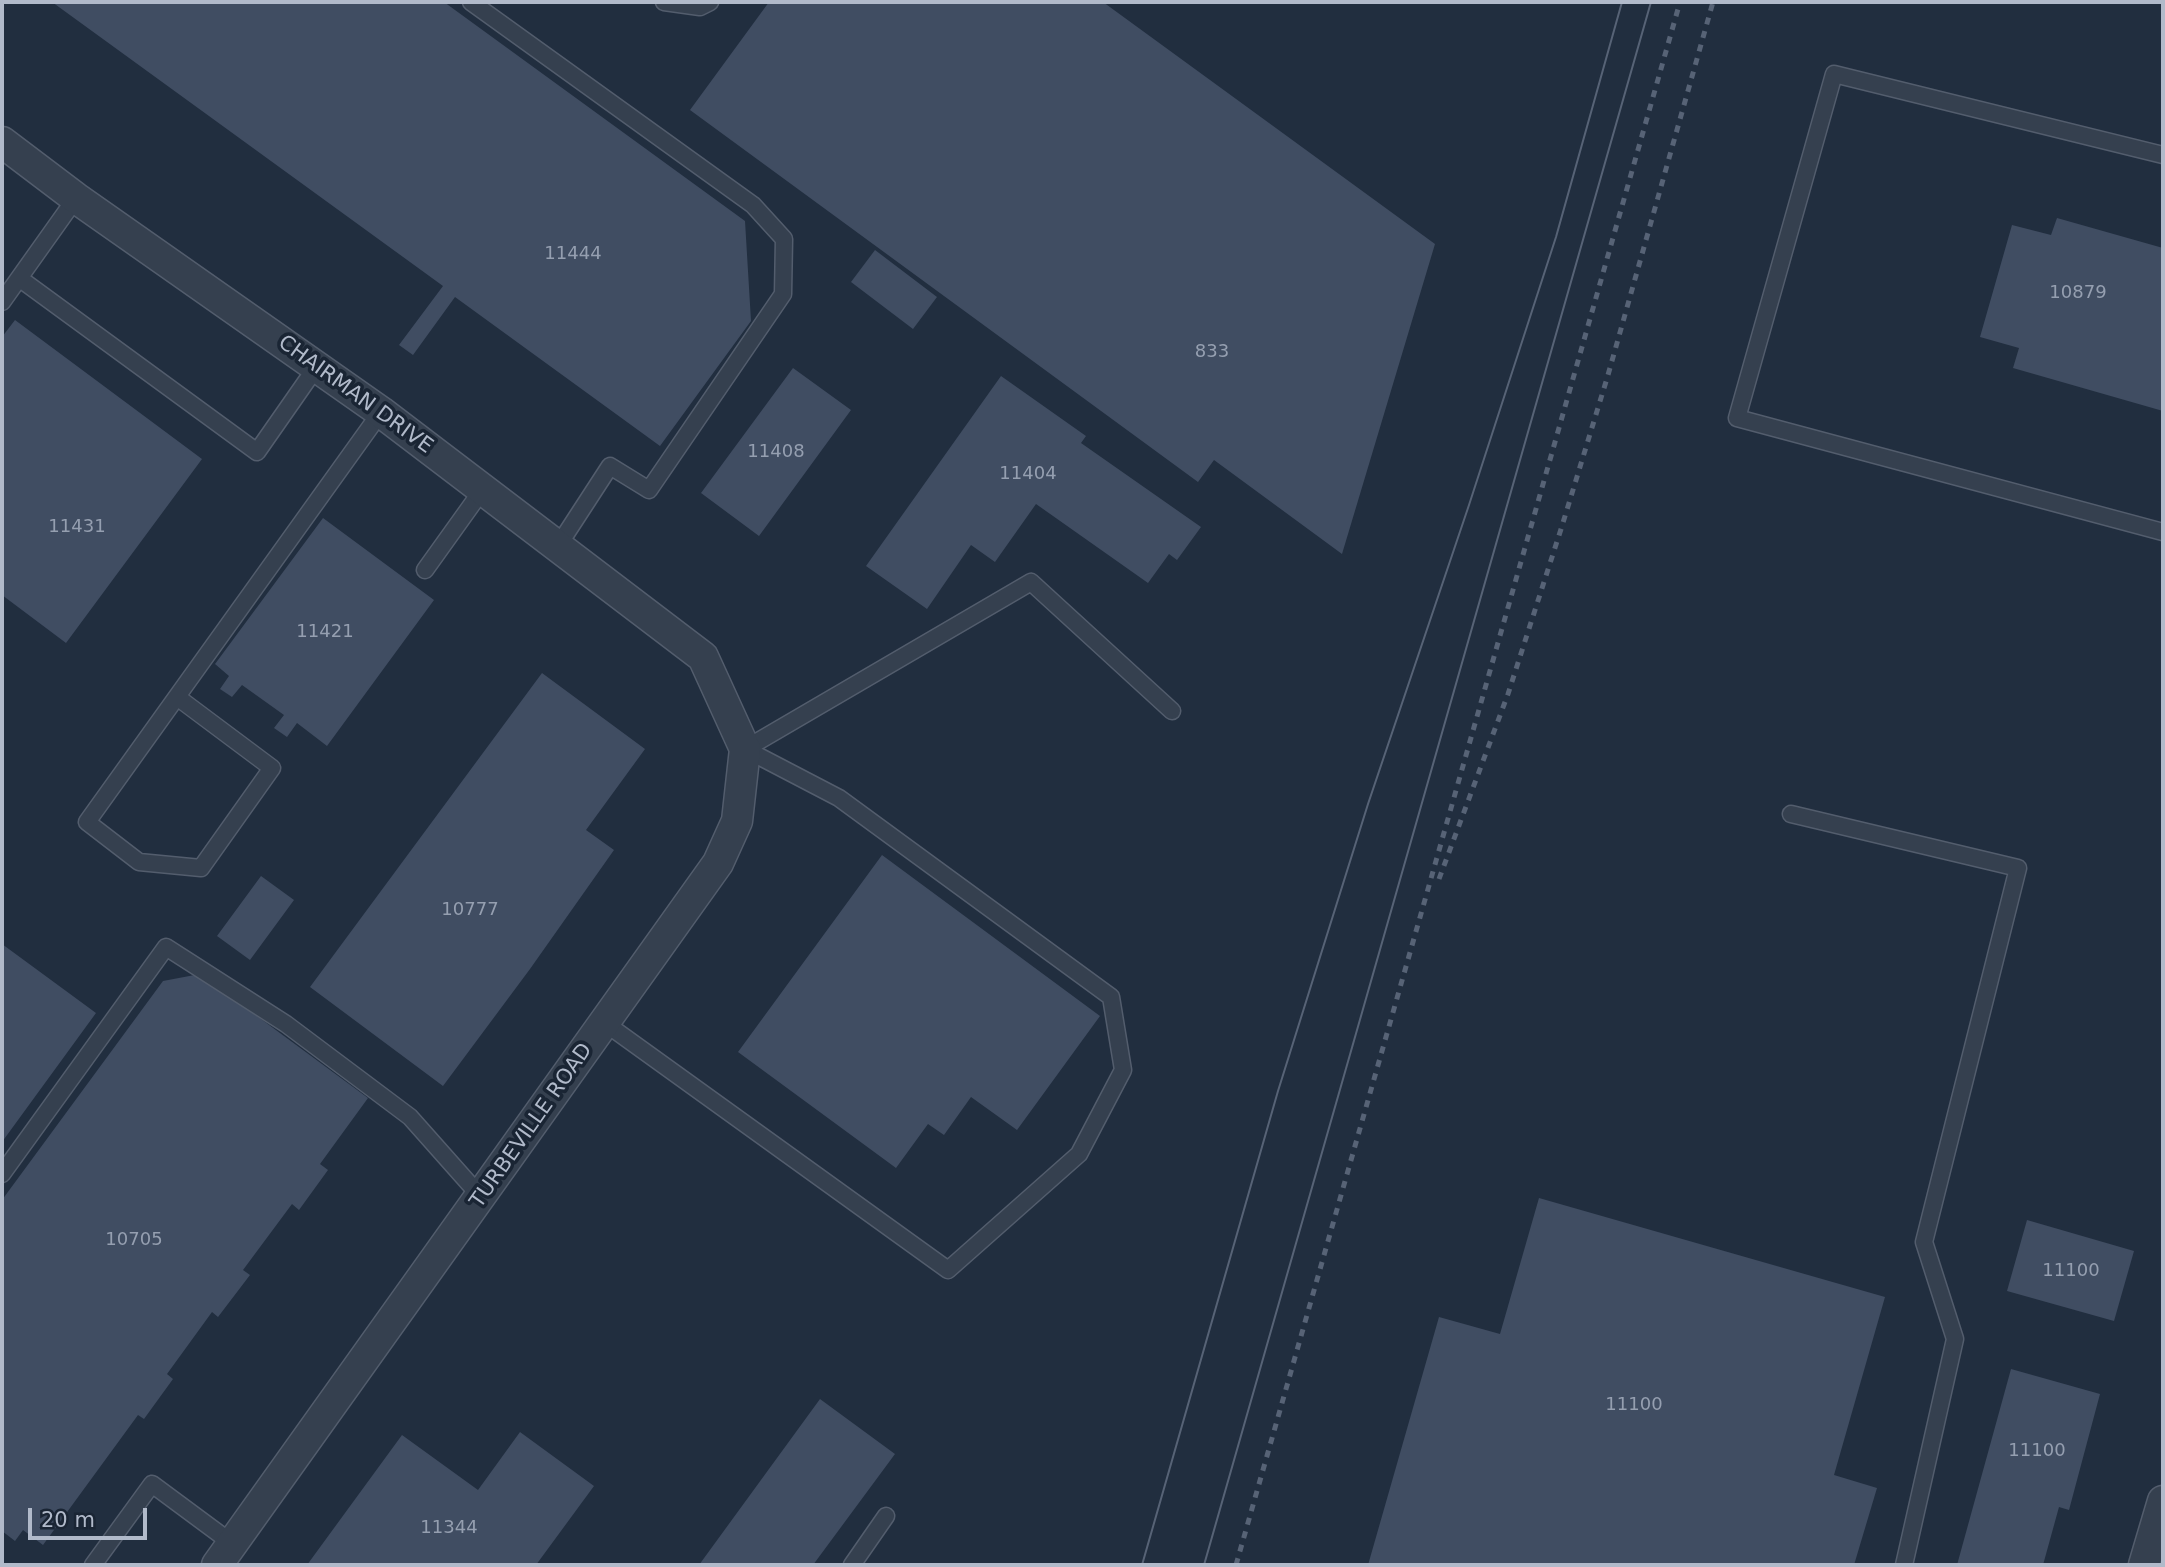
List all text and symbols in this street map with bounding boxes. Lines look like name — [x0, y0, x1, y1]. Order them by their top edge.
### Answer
house number: 11444 — [544, 243, 602, 265]
house number: 10879 — [2049, 282, 2107, 304]
street label: CHAIRMAN DRIVE — [273, 330, 437, 460]
house number: 833 — [1195, 341, 1229, 363]
house number: 11408 — [747, 441, 805, 463]
house number: 11404 — [999, 463, 1057, 485]
house number: 11431 — [48, 516, 106, 538]
house number: 11421 — [296, 621, 354, 643]
house number: 10777 — [441, 899, 499, 921]
street label: TURBEVILLE ROAD — [466, 1039, 598, 1213]
house number: 10705 — [105, 1229, 163, 1251]
house number: 11100 — [2042, 1260, 2100, 1282]
house number: 11100 — [1605, 1394, 1663, 1416]
house number: 11100 — [2008, 1440, 2066, 1462]
scale bar — [32, 1494, 150, 1538]
text: 20 m — [41, 1508, 95, 1532]
house number: 11344 — [420, 1517, 478, 1539]

